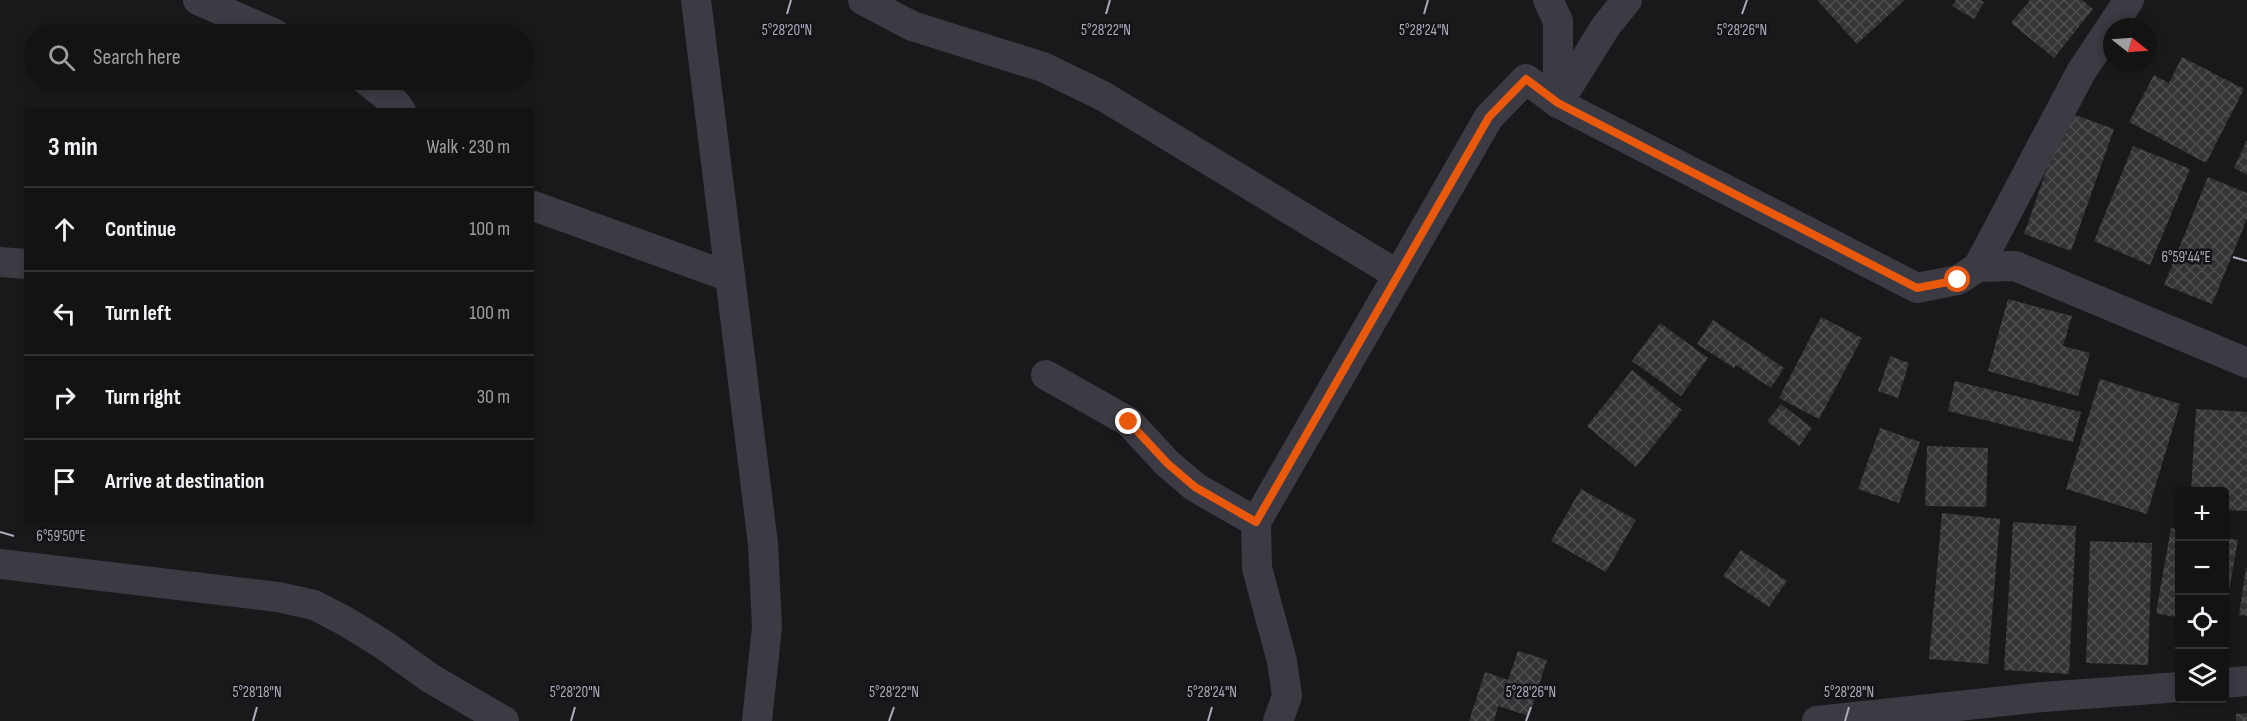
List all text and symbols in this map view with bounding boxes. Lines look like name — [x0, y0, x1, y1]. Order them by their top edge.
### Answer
north arrow — [2103, 18, 2157, 72]
text: 5°28'20"N — [762, 21, 812, 40]
text: 5°28'22"N — [1081, 21, 1131, 40]
text: 5°28'24"N — [1399, 21, 1449, 40]
text: 5°28'26"N — [1717, 21, 1767, 40]
search box — [24, 24, 534, 90]
icon: search — [45, 41, 78, 74]
text: Search here — [93, 44, 180, 71]
text: 3 min — [48, 132, 98, 163]
text: Walk · 230 m — [427, 135, 510, 159]
icon: ahead — [48, 213, 81, 246]
text: Continue — [105, 216, 176, 243]
text: 100 m — [469, 217, 510, 241]
text: 6°59'44"E — [2161, 248, 2211, 267]
route start — [1944, 266, 1970, 292]
icon: left — [48, 297, 81, 330]
text: Turn left — [105, 300, 171, 327]
text: 100 m — [469, 301, 510, 325]
icon: right — [48, 381, 81, 414]
text: Turn right — [105, 384, 181, 411]
text: 30 m — [477, 385, 510, 409]
route end — [1115, 408, 1141, 434]
icon: arrive — [48, 465, 81, 498]
text: Arrive at destination — [105, 468, 264, 495]
map controls — [2175, 487, 2229, 703]
button: + — [2175, 487, 2229, 541]
text: 6°59'50"E — [36, 527, 86, 546]
button: − — [2175, 541, 2229, 595]
button: locate — [2175, 595, 2229, 649]
button: layers — [2175, 649, 2229, 703]
text: 5°28'18"N — [232, 683, 282, 702]
text: 5°28'20"N — [550, 683, 600, 702]
text: 5°28'22"N — [869, 683, 919, 702]
text: 5°28'24"N — [1187, 683, 1237, 702]
text: 5°28'26"N — [1506, 683, 1556, 702]
text: 5°28'28"N — [1824, 683, 1874, 702]

